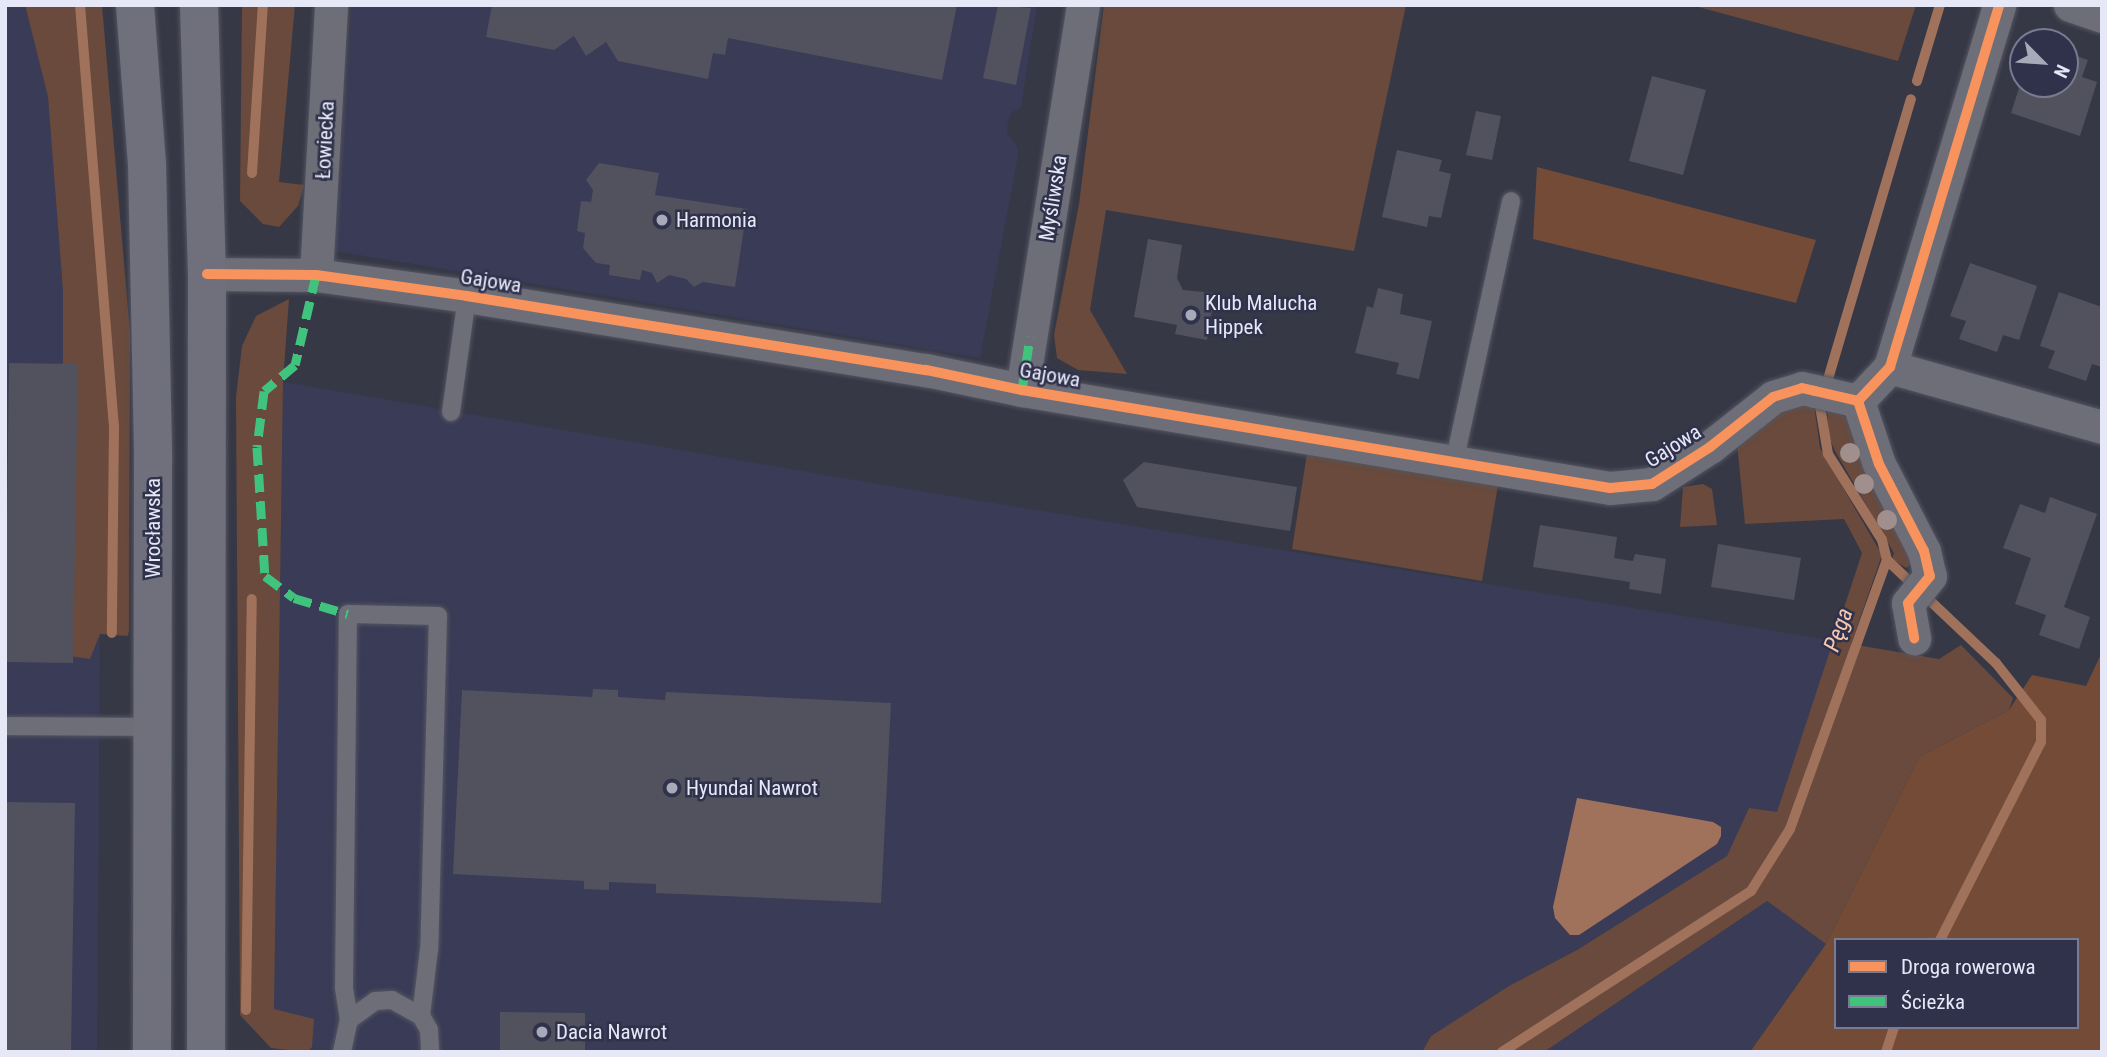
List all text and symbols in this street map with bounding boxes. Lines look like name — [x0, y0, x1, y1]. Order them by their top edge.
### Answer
north arrow — [2009, 28, 2079, 98]
text: N — [2049, 61, 2075, 81]
street label: Łowiecka — [310, 100, 340, 180]
street label: Myśliwska — [1034, 153, 1072, 243]
place label: Harmonia — [676, 207, 757, 233]
marker: Harmonia — [654, 212, 670, 228]
street label: Gajowa — [459, 264, 523, 298]
place label: Klub Malucha Hippek — [1205, 290, 1317, 340]
marker: Klub Malucha Hippek — [1183, 307, 1199, 323]
street label: Gajowa — [1018, 357, 1082, 393]
street label: Gajowa — [1640, 419, 1706, 473]
street label: Wrocławska — [140, 478, 166, 578]
water label: Pęga — [1818, 604, 1860, 656]
place label: Hyundai Nawrot — [686, 775, 818, 801]
marker: Hyundai Nawrot — [664, 780, 680, 796]
legend — [1834, 938, 2079, 1029]
text: Droga rowerowa — [1901, 955, 2036, 979]
text: Ścieżka — [1901, 990, 1965, 1014]
place label: Dacia Nawrot — [556, 1019, 667, 1045]
marker: Dacia Nawrot — [534, 1024, 550, 1040]

